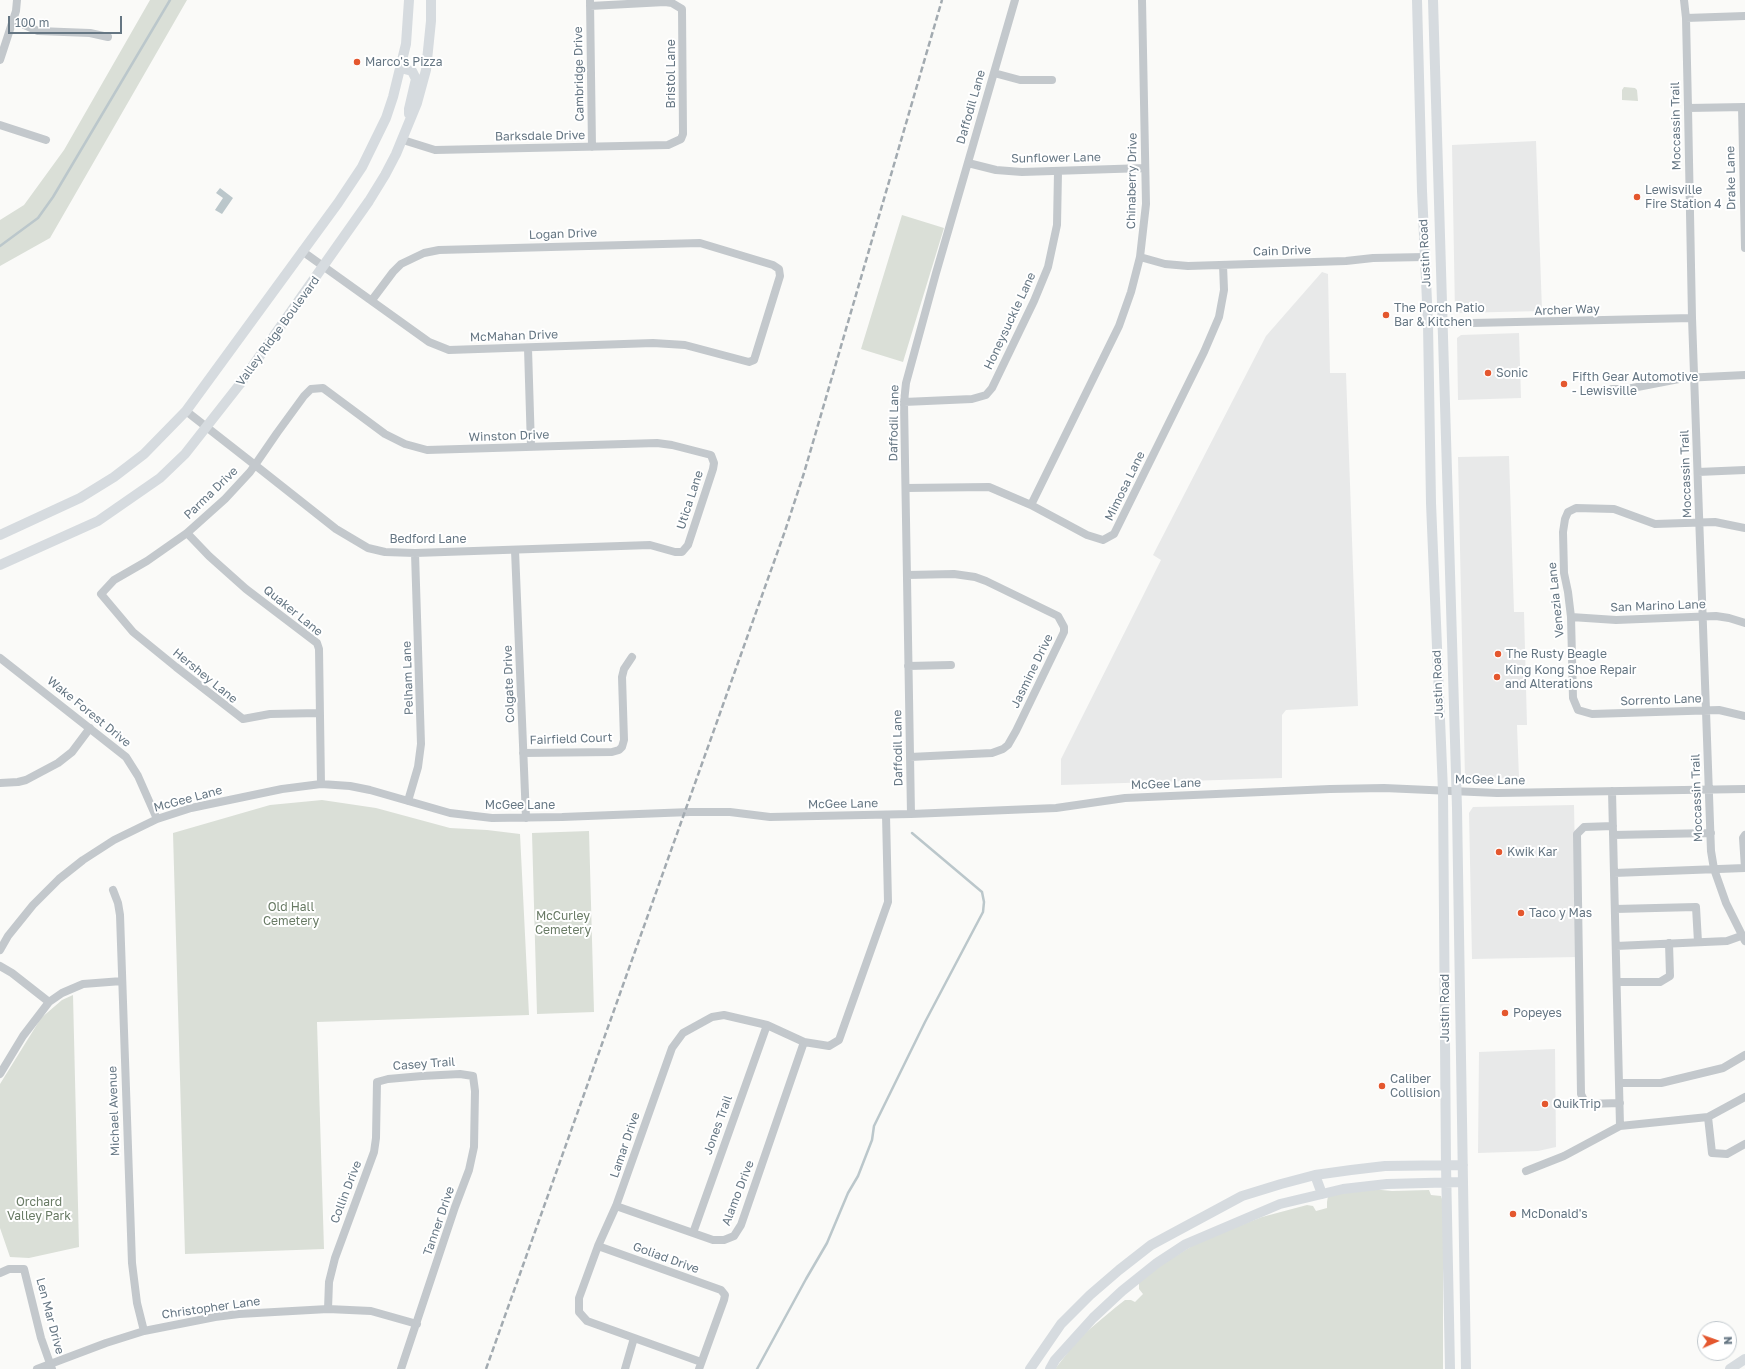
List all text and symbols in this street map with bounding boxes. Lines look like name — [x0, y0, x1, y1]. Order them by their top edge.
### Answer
scale bar — [10, 8, 124, 34]
text: 100 m — [15, 15, 49, 30]
street label: Cambridge Drive — [571, 26, 587, 122]
street label: Bristol Lane — [664, 39, 678, 109]
place label: Marco's Pizza — [365, 55, 442, 69]
marker: Marco's Pizza — [352, 57, 362, 67]
street label: Daffodil Lane — [954, 68, 988, 146]
street label: Moccassin Trail — [1668, 82, 1684, 170]
street label: Barksdale Drive — [495, 128, 585, 144]
street label: Chinaberry Drive — [1124, 133, 1140, 229]
street label: Drake Lane — [1723, 146, 1739, 210]
street label: Sunflower Lane — [1011, 150, 1101, 166]
place label: Lewisville Fire Station 4 — [1645, 183, 1722, 211]
marker: Lewisville Fire Station 4 — [1632, 192, 1642, 202]
street label: Justin Road — [1416, 219, 1434, 287]
street label: Logan Drive — [529, 226, 597, 242]
street label: Cain Drive — [1253, 243, 1311, 259]
street label: Honeysuckle Lane — [981, 270, 1039, 372]
street label: Valley Ridge Boulevard — [233, 273, 323, 389]
place label: The Porch Patio Bar & Kitchen — [1394, 301, 1485, 329]
street label: Archer Way — [1534, 302, 1600, 318]
marker: The Porch Patio Bar & Kitchen — [1381, 310, 1391, 320]
street label: McMahan Drive — [470, 327, 558, 345]
place label: Sonic — [1496, 366, 1528, 380]
marker: Sonic — [1483, 368, 1493, 378]
place label: Fifth Gear Automotive - Lewisville — [1572, 370, 1698, 398]
marker: Fifth Gear Automotive - Lewisville — [1559, 379, 1569, 389]
street label: Daffodil Lane — [886, 385, 902, 461]
street label: Winston Drive — [468, 427, 550, 445]
street label: Moccassin Trail — [1677, 430, 1695, 518]
street label: Mimosa Lane — [1102, 449, 1148, 523]
street label: Parma Drive — [181, 464, 241, 522]
street label: Utica Lane — [674, 469, 706, 531]
street label: Bedford Lane — [390, 532, 466, 546]
street label: Venezia Lane — [1545, 562, 1567, 638]
street label: Quaker Lane — [260, 583, 326, 639]
street label: San Marino Lane — [1610, 597, 1706, 615]
street label: Jasmine Drive — [1008, 632, 1056, 710]
street label: Pelham Lane — [400, 641, 416, 715]
street label: Colgate Drive — [500, 645, 518, 723]
street label: Hershey Lane — [170, 646, 240, 706]
place label: The Rusty Beagle — [1506, 647, 1607, 661]
marker: The Rusty Beagle — [1493, 649, 1503, 659]
street label: Justin Road — [1430, 650, 1446, 718]
place label: King Kong Shoe Repair and Alterations — [1505, 663, 1637, 691]
marker: King Kong Shoe Repair and Alterations — [1492, 672, 1502, 682]
street label: Wake Forest Drive — [44, 674, 134, 750]
street label: Sorrento Lane — [1620, 691, 1702, 709]
street label: Daffodil Lane — [890, 710, 906, 786]
street label: Fairfield Court — [529, 730, 613, 748]
street label: Moccassin Trail — [1688, 754, 1706, 842]
street label: McGee Lane — [1455, 772, 1525, 788]
street label: McGee Lane — [1131, 776, 1201, 792]
street label: McGee Lane — [152, 783, 224, 815]
street label: McGee Lane — [808, 796, 878, 812]
street label: McGee Lane — [485, 798, 555, 812]
place label: Kwik Kar — [1507, 845, 1557, 859]
marker: Kwik Kar — [1494, 847, 1504, 857]
park label: Old Hall Cemetery — [263, 900, 319, 928]
place label: Taco y Mas — [1529, 906, 1592, 920]
marker: Taco y Mas — [1516, 908, 1526, 918]
park label: McCurley Cemetery — [535, 909, 591, 937]
street label: Justin Road — [1438, 974, 1452, 1042]
place label: Popeyes — [1513, 1006, 1562, 1020]
marker: Popeyes — [1500, 1008, 1510, 1018]
street label: Casey Trail — [392, 1055, 456, 1073]
street label: Michael Avenue — [105, 1066, 123, 1156]
place label: Caliber Collision — [1390, 1072, 1440, 1100]
marker: Caliber Collision — [1377, 1081, 1387, 1091]
street label: Jones Trail — [701, 1093, 735, 1157]
place label: QuikTrip — [1553, 1097, 1601, 1111]
marker: QuikTrip — [1540, 1099, 1550, 1109]
street label: Lamar Drive — [607, 1110, 643, 1180]
street label: Collin Drive — [327, 1158, 365, 1226]
street label: Alamo Drive — [719, 1158, 757, 1228]
street label: Tanner Drive — [420, 1184, 458, 1258]
park label: Orchard Valley Park — [7, 1195, 71, 1223]
place label: McDonald's — [1521, 1207, 1588, 1221]
marker: McDonald's — [1508, 1209, 1518, 1219]
street label: Goliad Drive — [631, 1239, 701, 1277]
street label: Len Mar Drive — [33, 1276, 67, 1356]
street label: Christopher Lane — [161, 1294, 261, 1322]
north arrow — [1697, 1321, 1737, 1361]
text: N — [1722, 1336, 1735, 1345]

